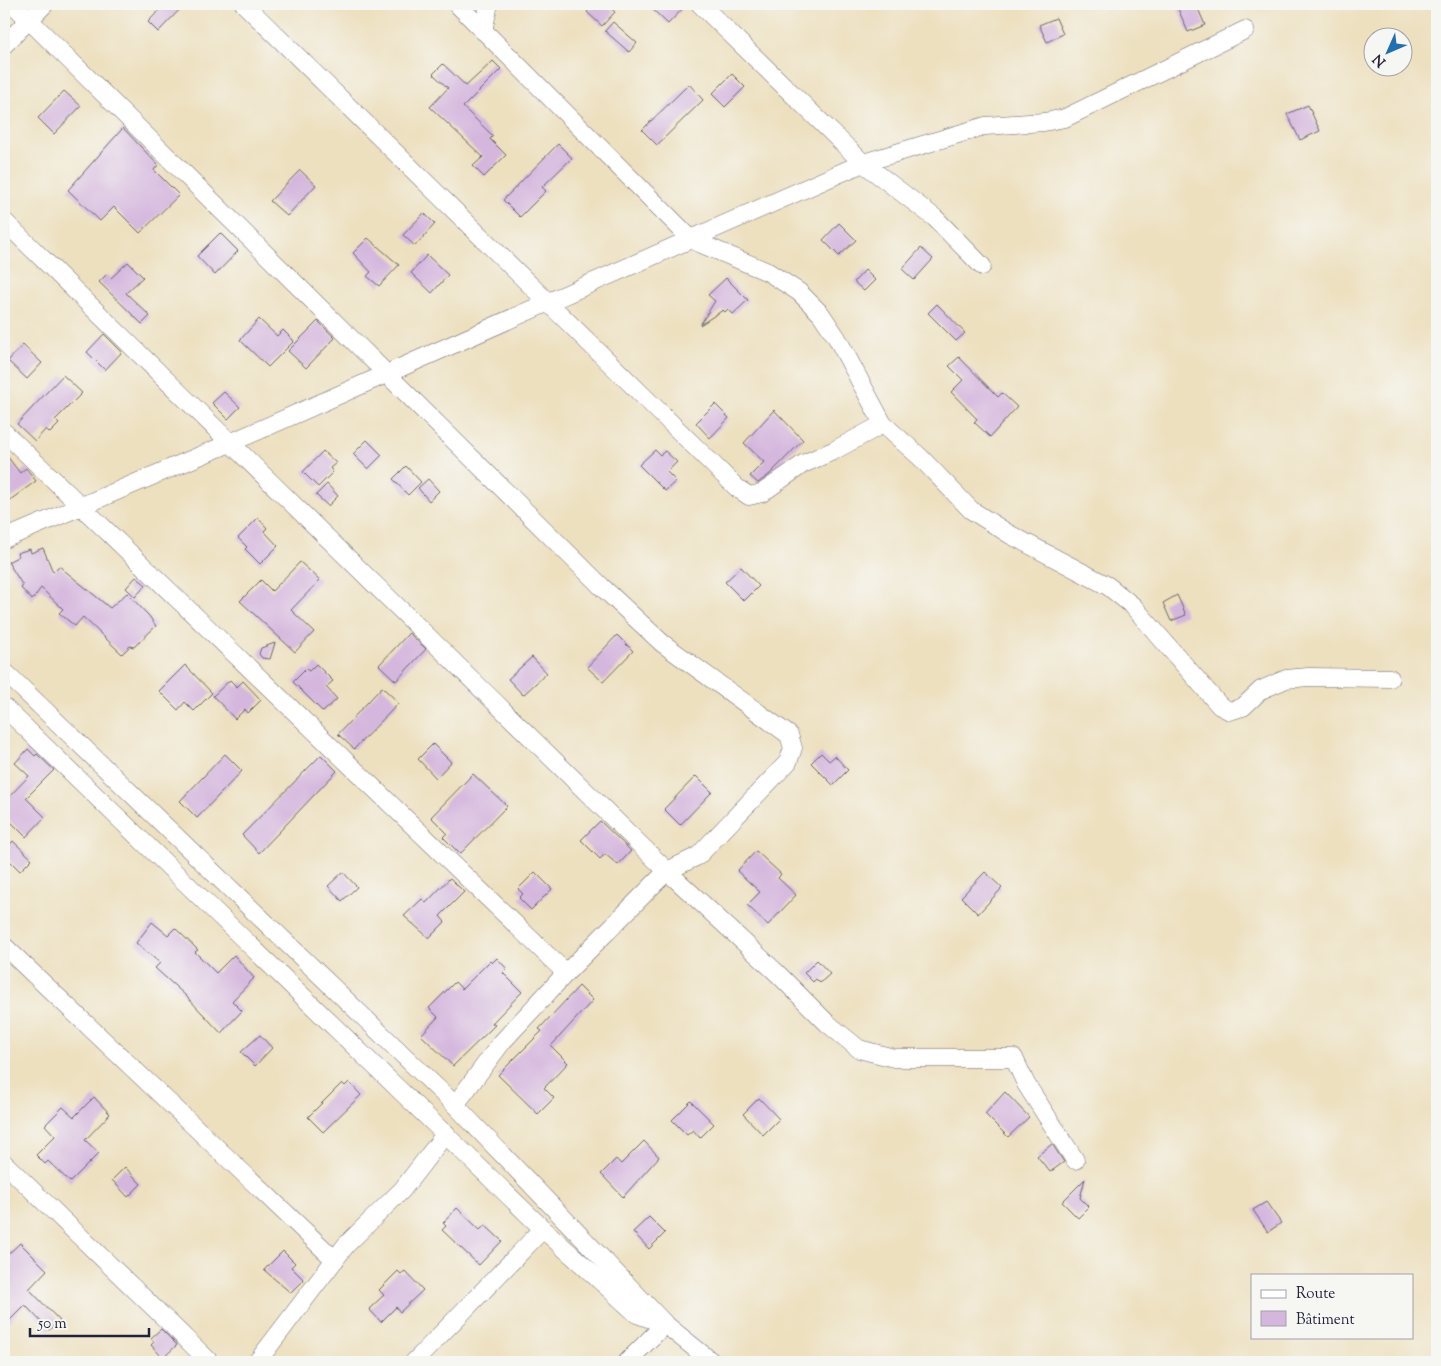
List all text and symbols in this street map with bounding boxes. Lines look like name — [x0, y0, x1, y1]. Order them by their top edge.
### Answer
north arrow — [1364, 28, 1414, 78]
text: N — [1369, 49, 1391, 71]
legend — [1251, 1274, 1414, 1338]
text: Route — [1296, 1284, 1335, 1305]
scale bar — [30, 1306, 149, 1338]
text: Bâtiment — [1296, 1310, 1355, 1331]
text: 50 m — [37, 1314, 67, 1335]

